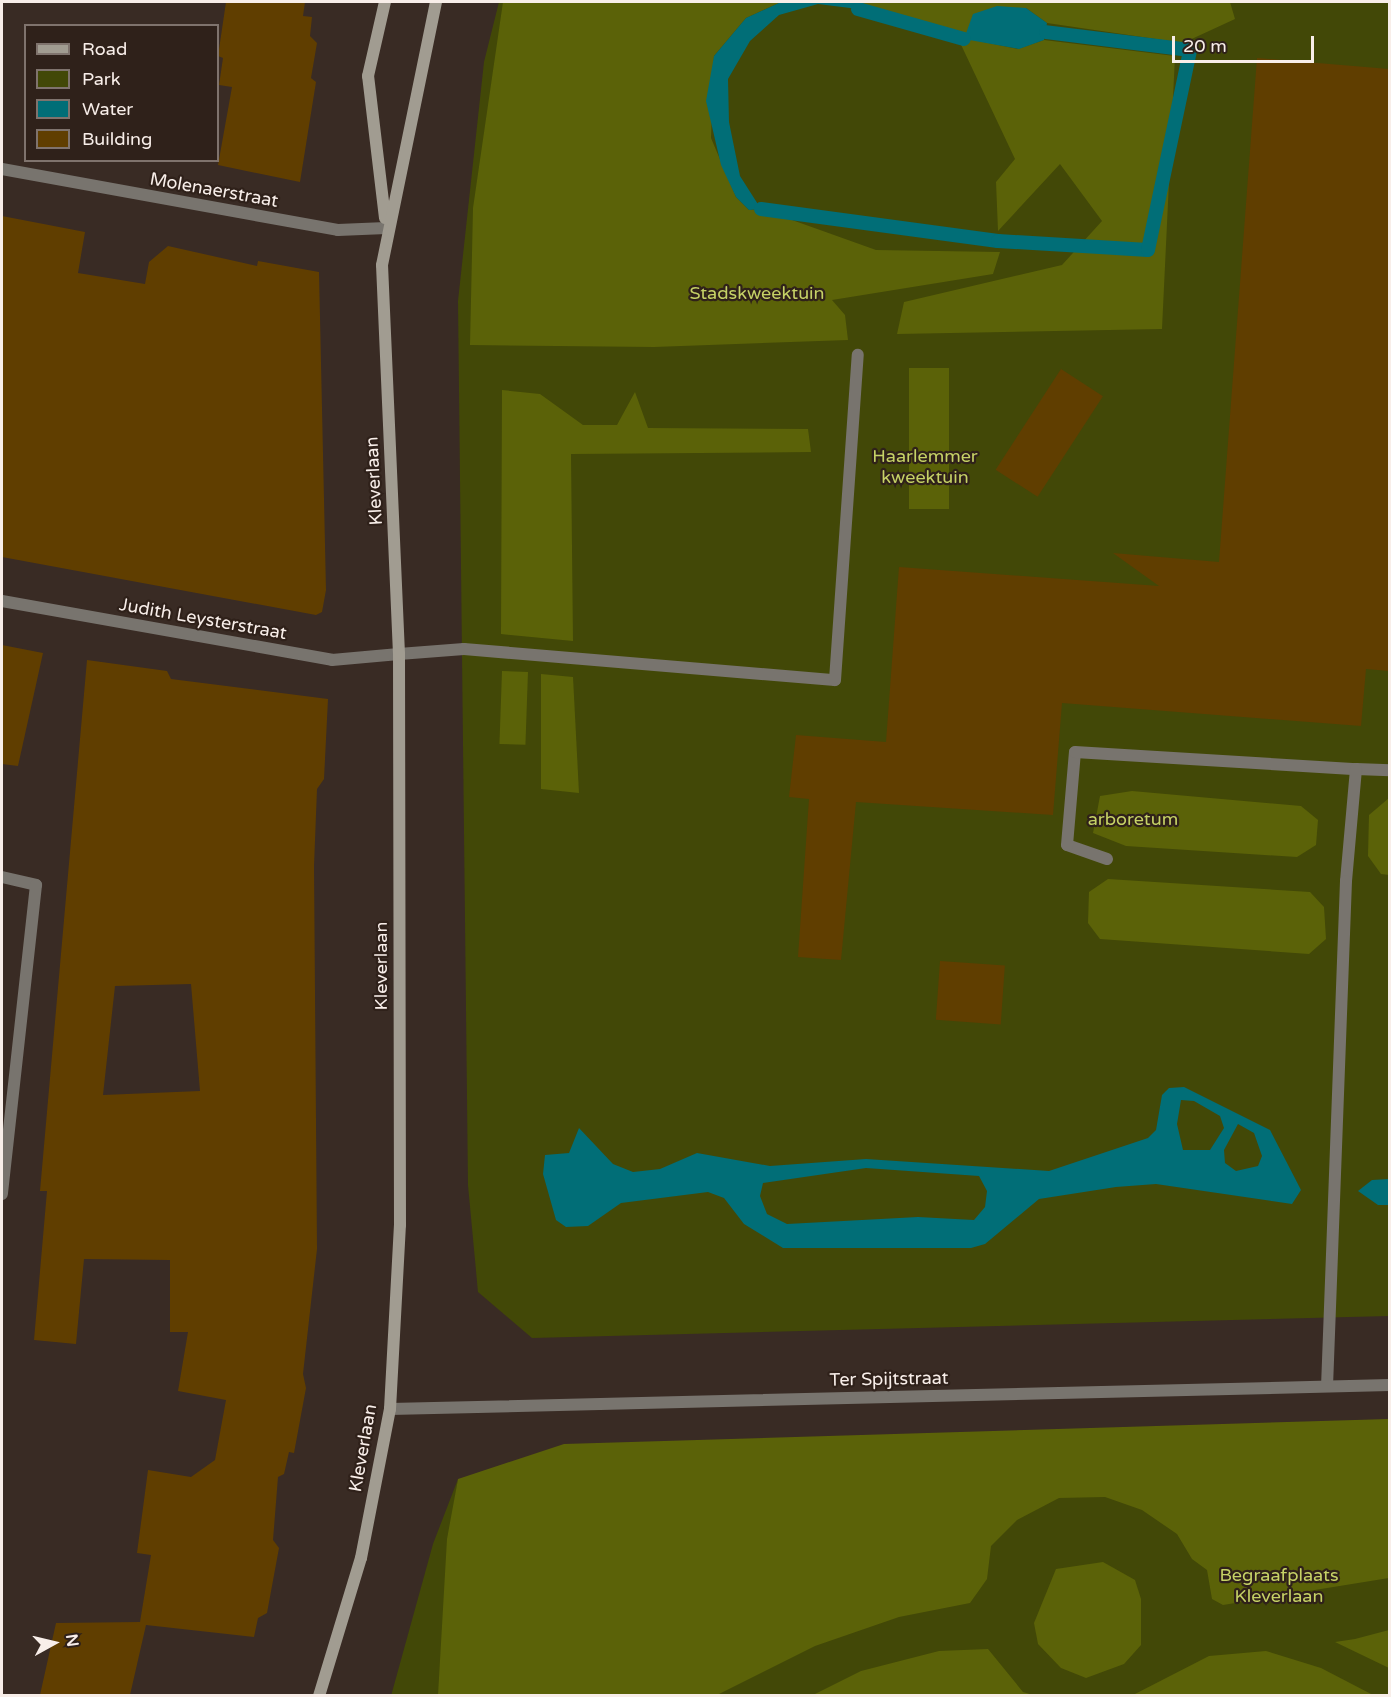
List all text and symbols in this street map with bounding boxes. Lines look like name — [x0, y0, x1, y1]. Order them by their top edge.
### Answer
legend — [24, 24, 219, 162]
scale bar — [1175, 24, 1318, 62]
text: 20 m — [1183, 35, 1227, 57]
text: Road — [82, 38, 127, 60]
text: Park — [82, 68, 120, 90]
text: Water — [82, 98, 133, 120]
text: Building — [82, 128, 152, 150]
street label: Molenaerstraat — [148, 168, 280, 212]
park label: Stadskweektuin — [689, 282, 825, 304]
street label: Kleverlaan — [361, 436, 387, 526]
park label: Haarlemmer kweektuin — [872, 446, 978, 488]
street label: Judith Leysterstraat — [118, 594, 288, 644]
park label: arboretum — [1088, 808, 1178, 830]
street label: Kleverlaan — [370, 922, 392, 1010]
street label: Ter Spijtstraat — [829, 1367, 949, 1391]
street label: Kleverlaan — [345, 1402, 381, 1494]
park label: Begraafplaats Kleverlaan — [1219, 1565, 1339, 1608]
north arrow — [24, 1613, 84, 1673]
text: N — [61, 1633, 83, 1648]

